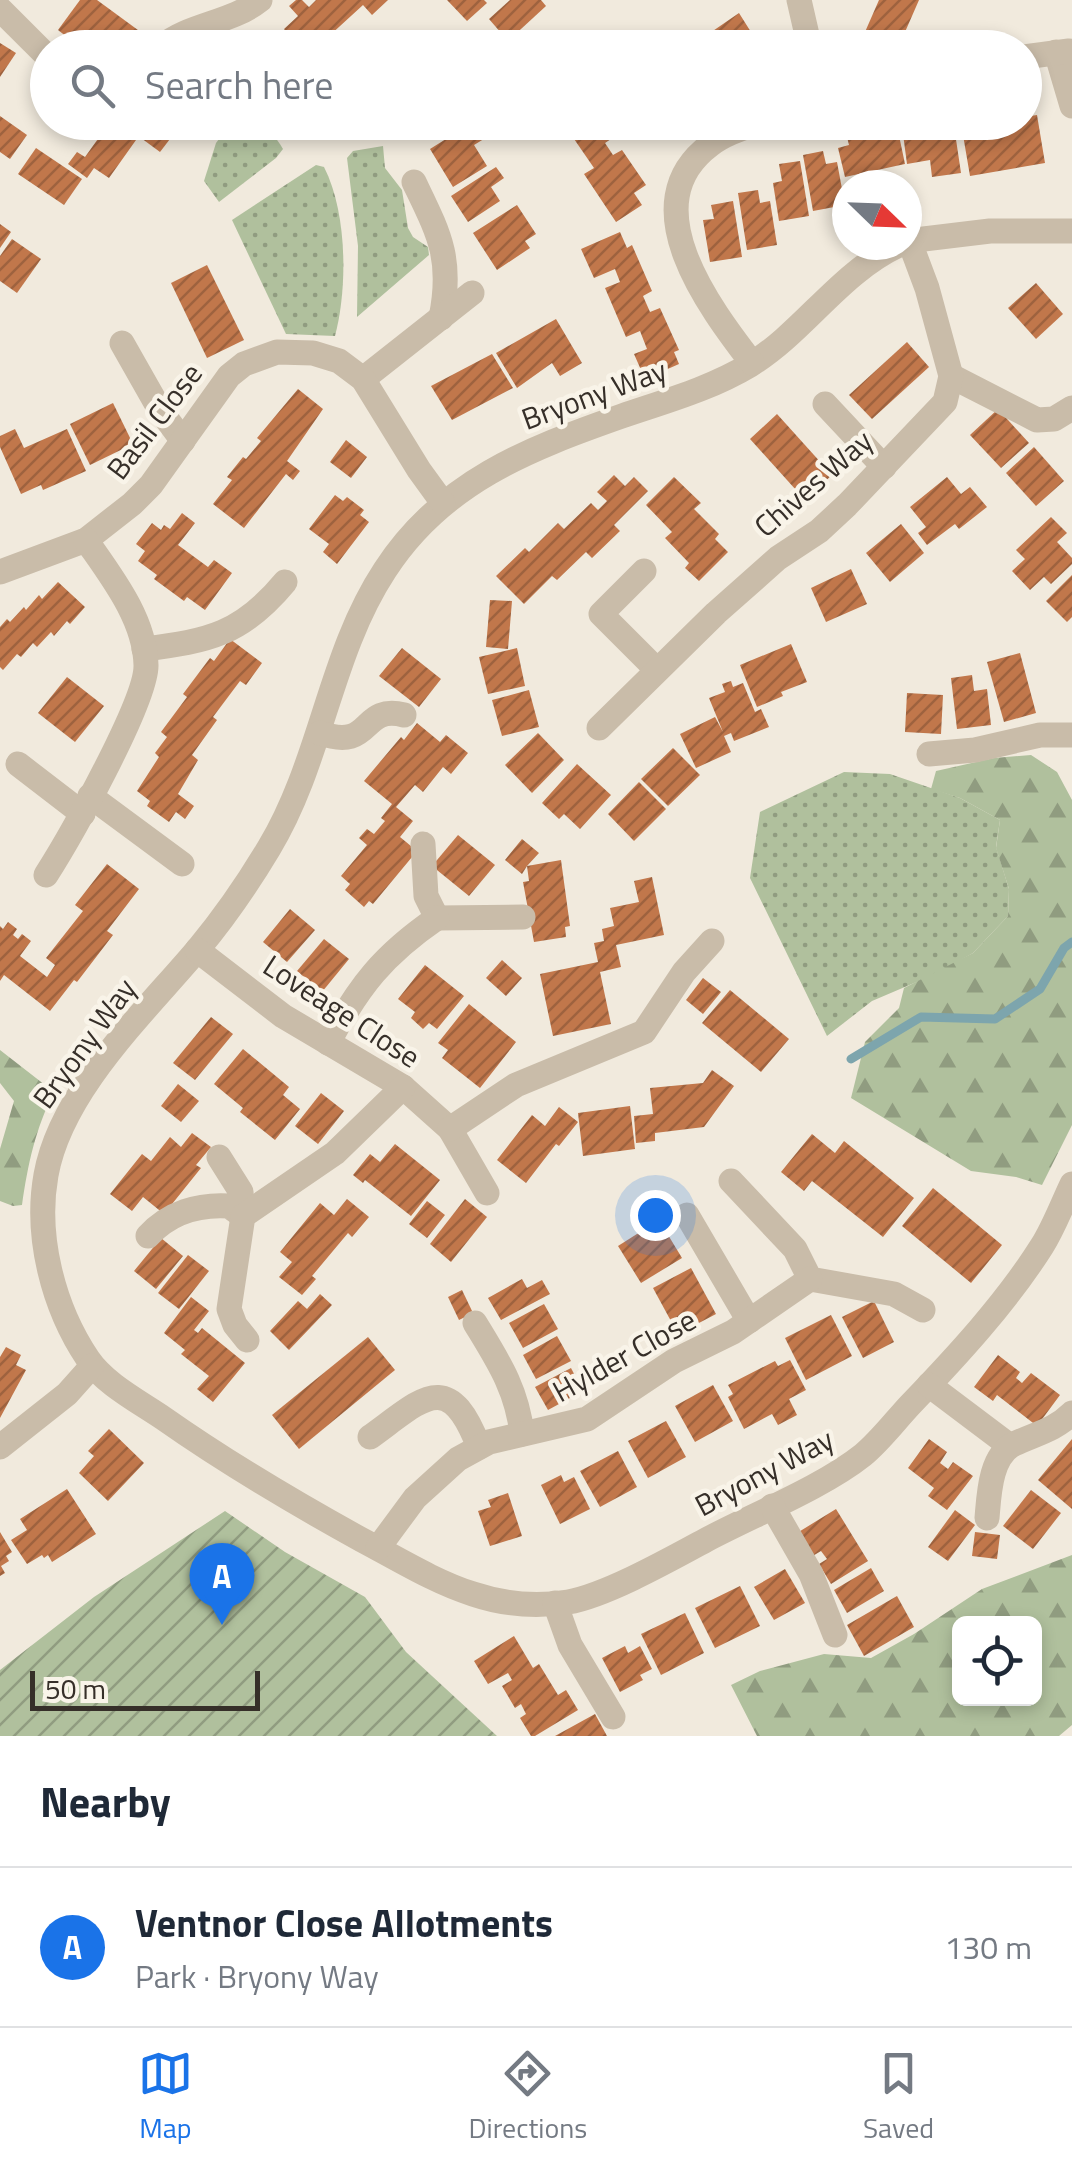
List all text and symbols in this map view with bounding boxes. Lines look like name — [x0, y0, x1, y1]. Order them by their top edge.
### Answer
search box — [30, 30, 1042, 140]
text: Search here — [145, 56, 333, 114]
icon: search — [65, 58, 120, 113]
north arrow — [832, 170, 922, 260]
street label: Bryony Way — [515, 346, 673, 442]
street label: Basil Close — [95, 353, 213, 489]
street label: Chives Way — [743, 418, 883, 548]
street label: Loveage Close — [254, 943, 430, 1079]
street label: Bryony Way — [21, 968, 147, 1118]
your location — [630, 1190, 681, 1241]
street label: Hylder Close — [544, 1297, 704, 1413]
street label: Bryony Way — [686, 1416, 842, 1528]
pin: A — [190, 1542, 254, 1625]
map controls — [952, 1616, 1042, 1706]
button: locate — [952, 1616, 1042, 1706]
scale bar — [30, 1666, 260, 1710]
text: 50 m — [45, 1667, 106, 1710]
text: Nearby — [40, 1769, 171, 1833]
text: Ventnor Close Allotments — [135, 1894, 553, 1952]
text: A — [63, 1923, 82, 1971]
text: 130 m — [944, 1923, 1032, 1971]
text: Park · Bryony Way — [135, 1952, 379, 2000]
tab: Map — [138, 2046, 193, 2149]
tab: Directions — [469, 2046, 587, 2149]
tab: Saved — [863, 2046, 934, 2149]

